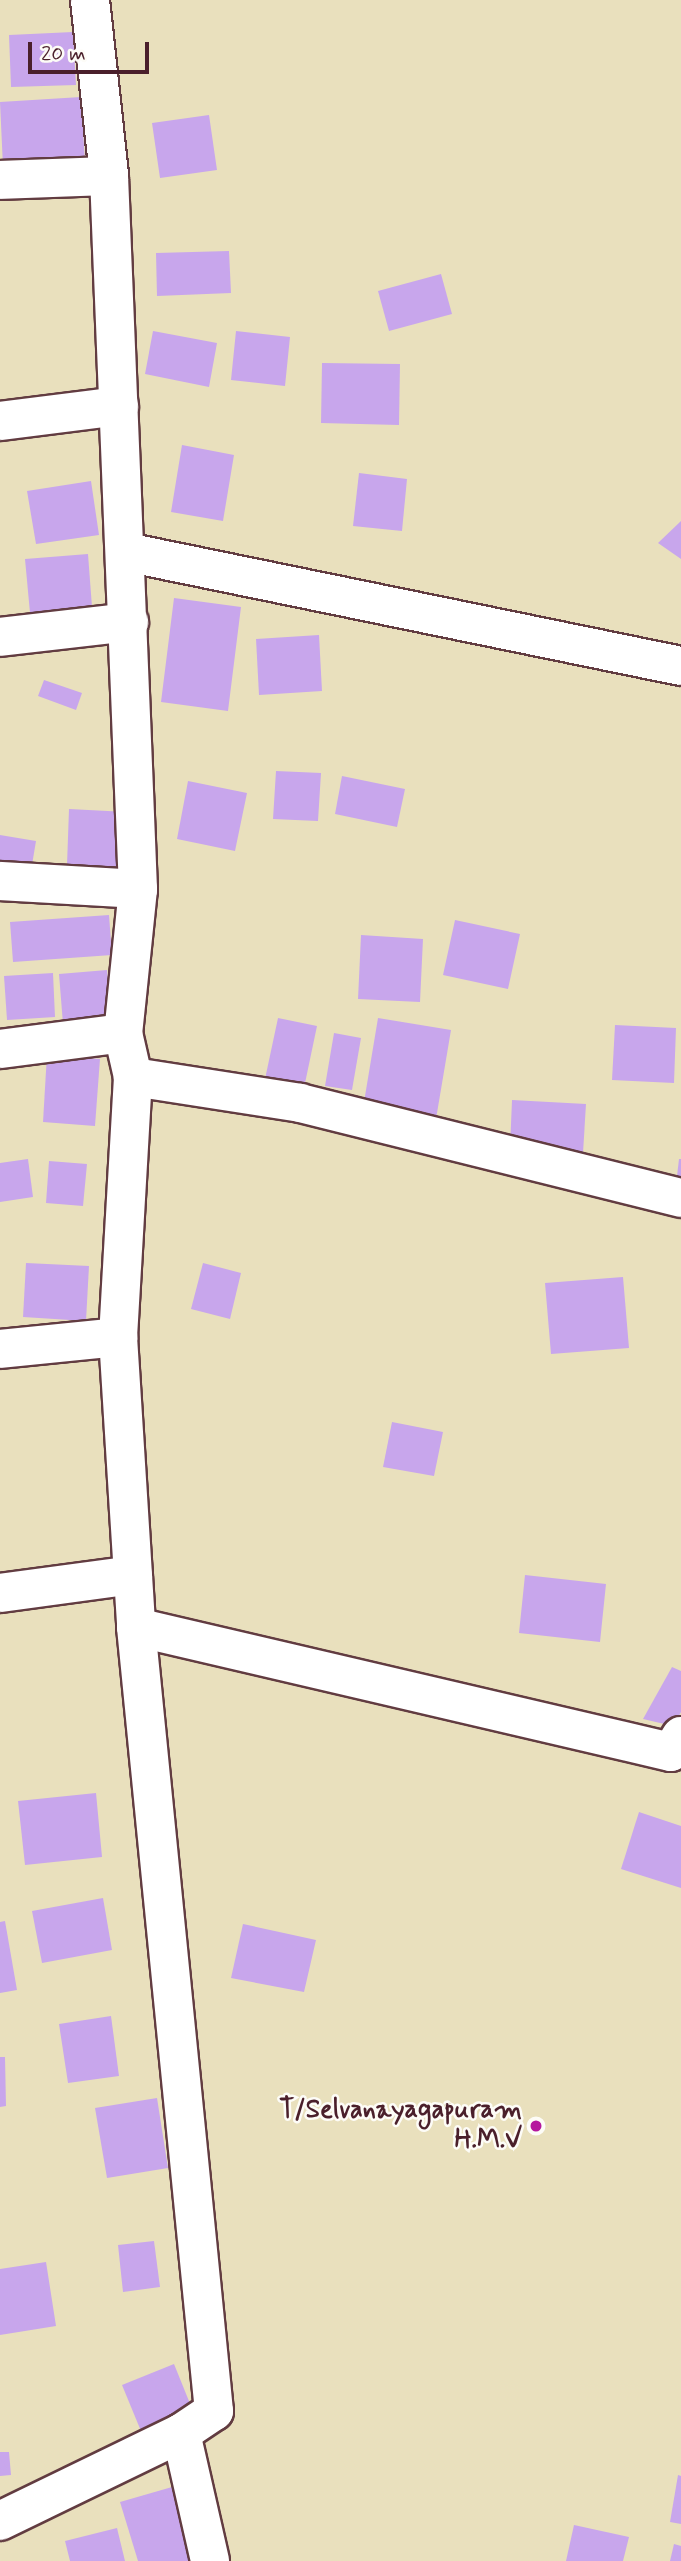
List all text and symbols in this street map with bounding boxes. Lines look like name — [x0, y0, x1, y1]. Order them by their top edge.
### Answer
scale bar — [32, 28, 152, 72]
text: 20 m — [41, 40, 86, 68]
place label: T/Selvanayagapuram H.M.V — [279, 2095, 522, 2156]
marker: T/Selvanayagapuram H.M.V — [528, 2118, 544, 2134]

